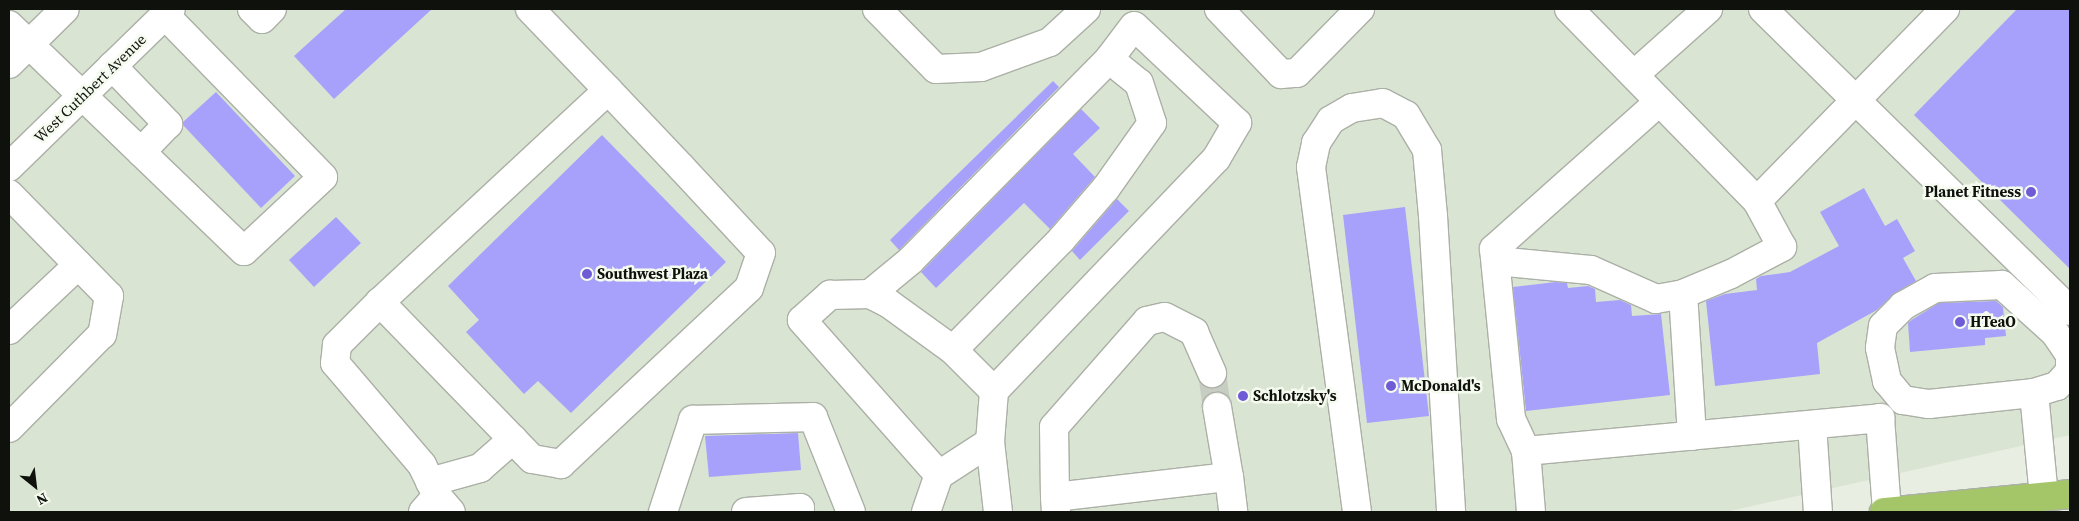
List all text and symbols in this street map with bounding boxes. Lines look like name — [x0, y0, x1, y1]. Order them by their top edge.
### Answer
street label: West Cuthbert Avenue — [30, 30, 150, 146]
place label: Planet Fitness — [1925, 183, 2021, 201]
marker: Planet Fitness — [2025, 186, 2037, 198]
place label: Southwest Plaza — [597, 265, 708, 283]
marker: Southwest Plaza — [581, 268, 593, 280]
place label: HTeaO — [1970, 313, 2016, 331]
marker: HTeaO — [1954, 316, 1966, 328]
place label: McDonald's — [1401, 377, 1481, 395]
marker: McDonald's — [1385, 380, 1397, 392]
place label: Schlotzsky's — [1253, 387, 1337, 405]
marker: Schlotzsky's — [1237, 390, 1249, 402]
north arrow — [10, 461, 60, 511]
text: N — [33, 488, 52, 510]

